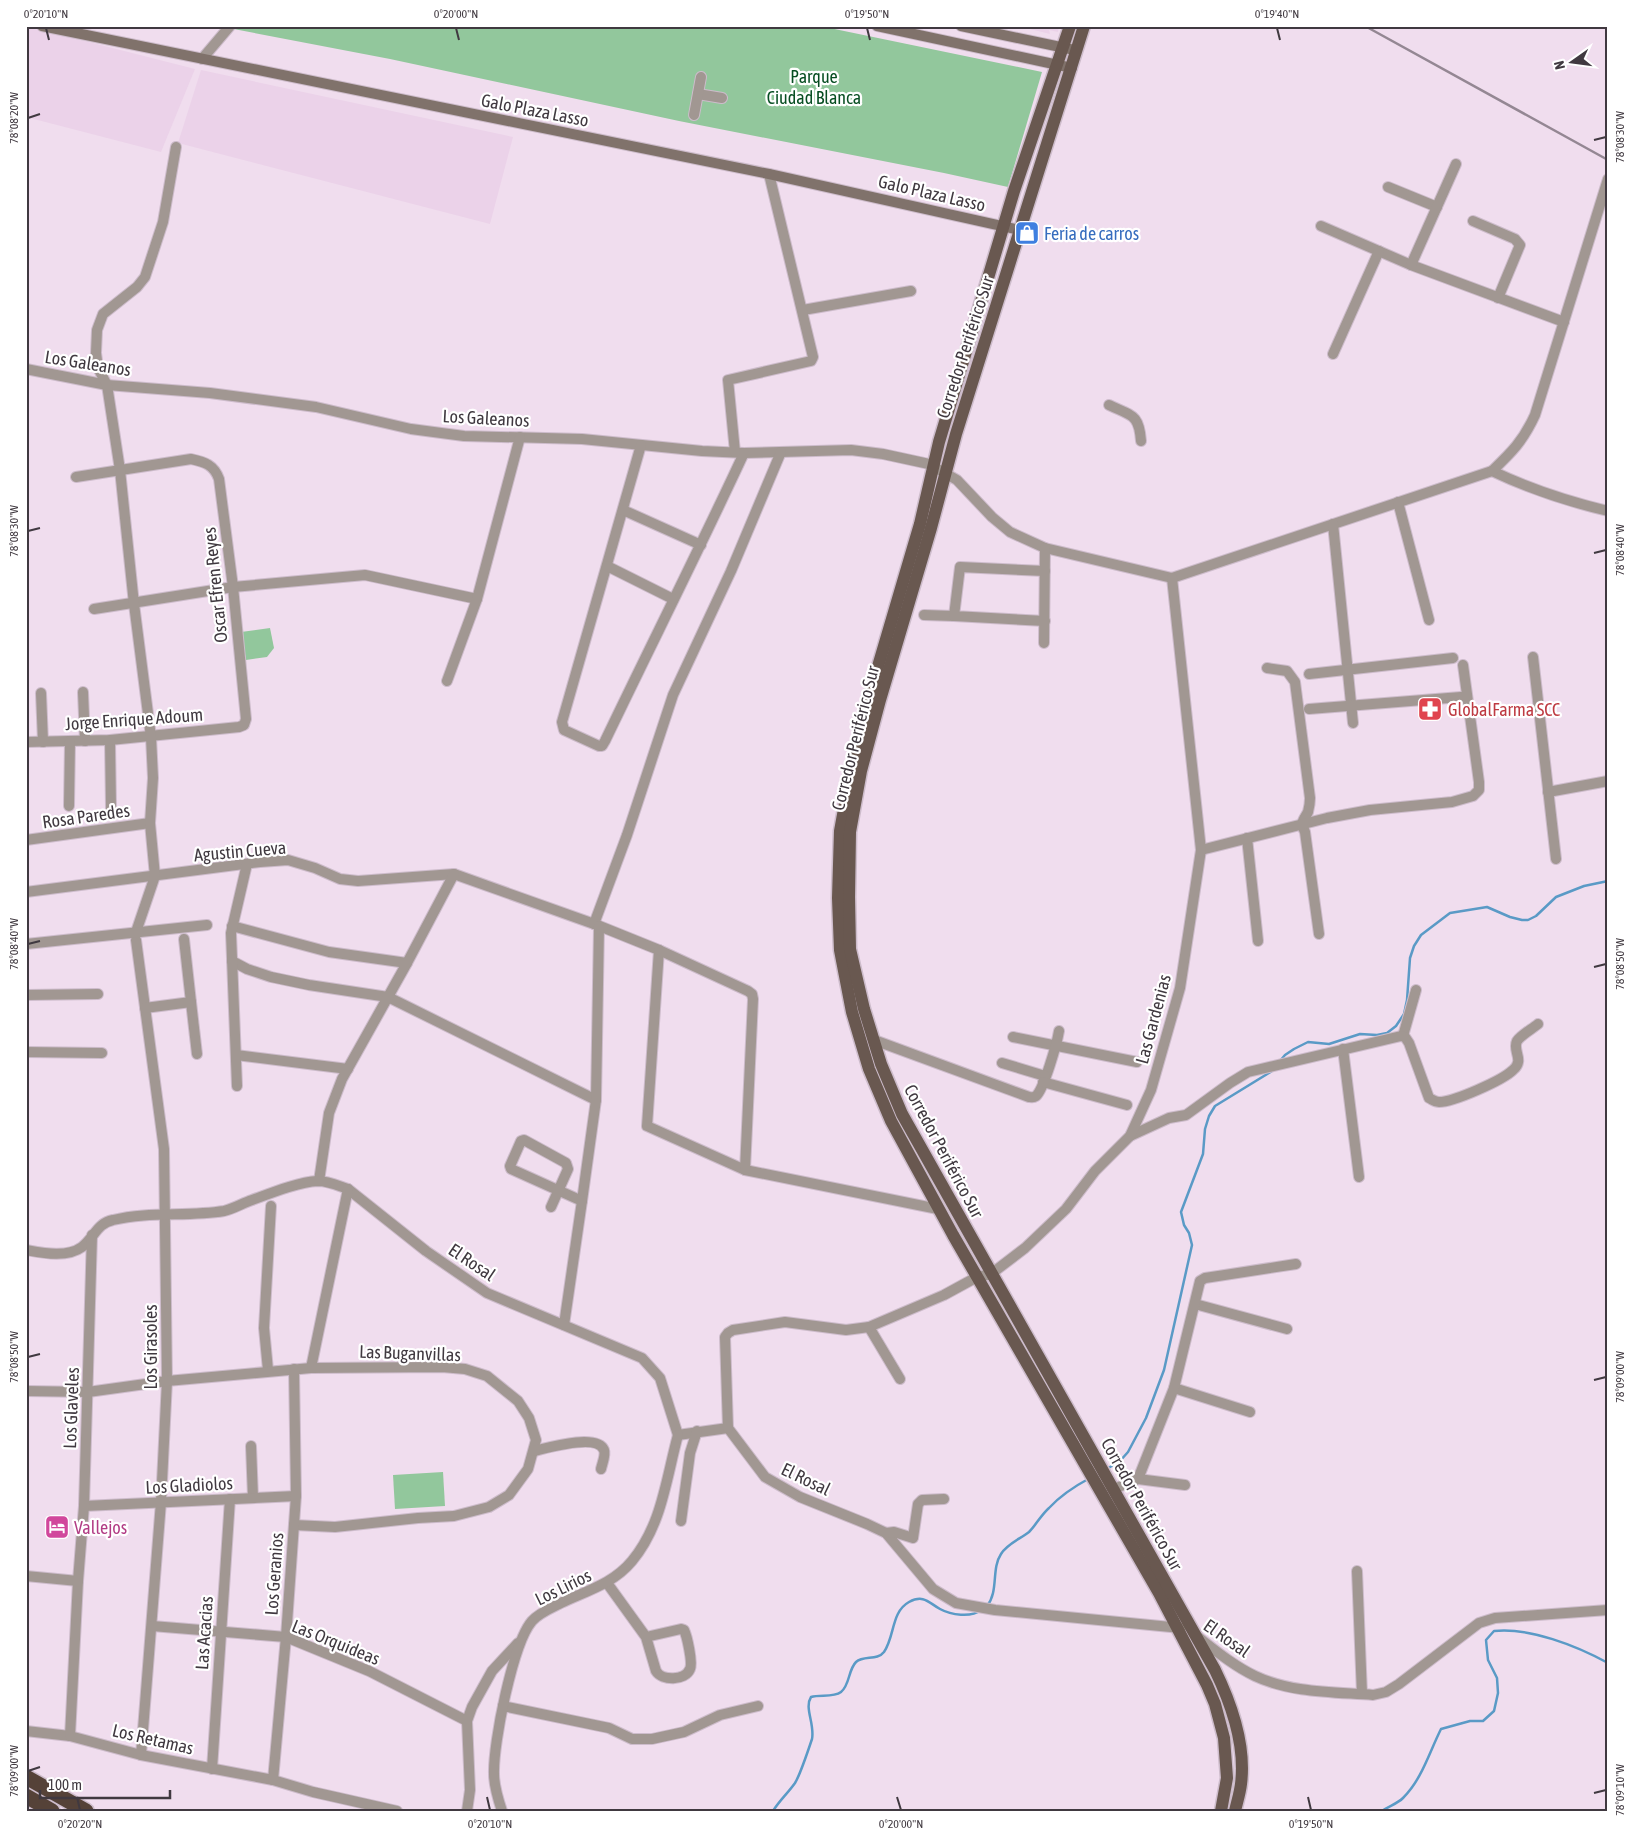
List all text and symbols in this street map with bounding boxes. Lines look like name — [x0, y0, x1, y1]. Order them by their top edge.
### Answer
text: 0°20'10"N — [24, 7, 68, 21]
text: 0°20'00"N — [434, 7, 478, 21]
text: 0°19'50"N — [845, 7, 889, 21]
text: 0°19'40"N — [1255, 7, 1299, 21]
north arrow — [1546, 38, 1596, 88]
text: N — [1551, 59, 1568, 71]
park label: Parque Ciudad Blanca — [767, 66, 861, 108]
street label: Galo Plaza Lasso — [479, 89, 591, 131]
text: 78°08'20"W — [7, 92, 21, 144]
text: 78°08'30"W — [1613, 111, 1627, 163]
street label: Galo Plaza Lasso — [876, 170, 988, 216]
shop icon: Feria de carros — [1014, 220, 1040, 246]
place label: Feria de carros — [1044, 223, 1139, 244]
street label: Corredor Periférico Sur — [932, 273, 998, 421]
street label: Los Galeanos — [43, 346, 133, 380]
street label: Los Galeanos — [442, 405, 530, 431]
text: 78°08'30"W — [7, 505, 21, 557]
text: 78°08'40"W — [1613, 524, 1627, 576]
street label: Oscar Efren Reyes — [199, 526, 231, 644]
street label: Corredor Periférico Sur — [827, 663, 883, 812]
pharmacy icon: GlobalFarma SCC — [1417, 696, 1443, 722]
place label: GlobalFarma SCC — [1448, 699, 1560, 720]
street label: Jorge Enrique Adoum — [64, 704, 204, 734]
street label: Rosa Paredes — [41, 799, 131, 833]
street label: Agustin Cueva — [193, 837, 287, 865]
text: 78°08'40"W — [7, 918, 21, 970]
text: 78°08'50"W — [1613, 938, 1627, 990]
street label: Las Gardenias — [1131, 972, 1175, 1066]
street label: Corredor Periférico Sur — [900, 1081, 988, 1222]
street label: El Rosal — [445, 1239, 500, 1285]
street label: Los Girasoles — [140, 1304, 161, 1390]
text: 78°08'50"W — [7, 1331, 21, 1383]
street label: Las Buganvillas — [359, 1341, 461, 1365]
text: 78°09'00"W — [1613, 1351, 1627, 1403]
street label: Los Glaveles — [59, 1367, 83, 1449]
street label: Corredor Periférico Sur — [1097, 1434, 1187, 1574]
street label: El Rosal — [778, 1458, 834, 1500]
street label: Los Gladiolos — [145, 1472, 233, 1498]
hotel icon: Vallejos — [44, 1514, 70, 1540]
place label: Vallejos — [74, 1517, 127, 1538]
street label: Los Geranios — [261, 1532, 287, 1616]
street label: Los Lirios — [532, 1564, 594, 1610]
street label: Las Acacias — [191, 1596, 217, 1670]
street label: Las Orquideas — [289, 1615, 383, 1669]
street label: El Rosal — [1200, 1615, 1254, 1662]
street label: Los Retamas — [110, 1719, 196, 1759]
text: 78°09'00"W — [7, 1745, 21, 1797]
text: 78°09'10"W — [1613, 1764, 1627, 1816]
scale bar — [40, 1767, 170, 1799]
text: 100 m — [48, 1776, 82, 1793]
text: 0°20'20"N — [58, 1817, 102, 1831]
text: 0°20'10"N — [468, 1817, 512, 1831]
text: 0°20'00"N — [879, 1817, 923, 1831]
text: 0°19'50"N — [1289, 1817, 1333, 1831]

